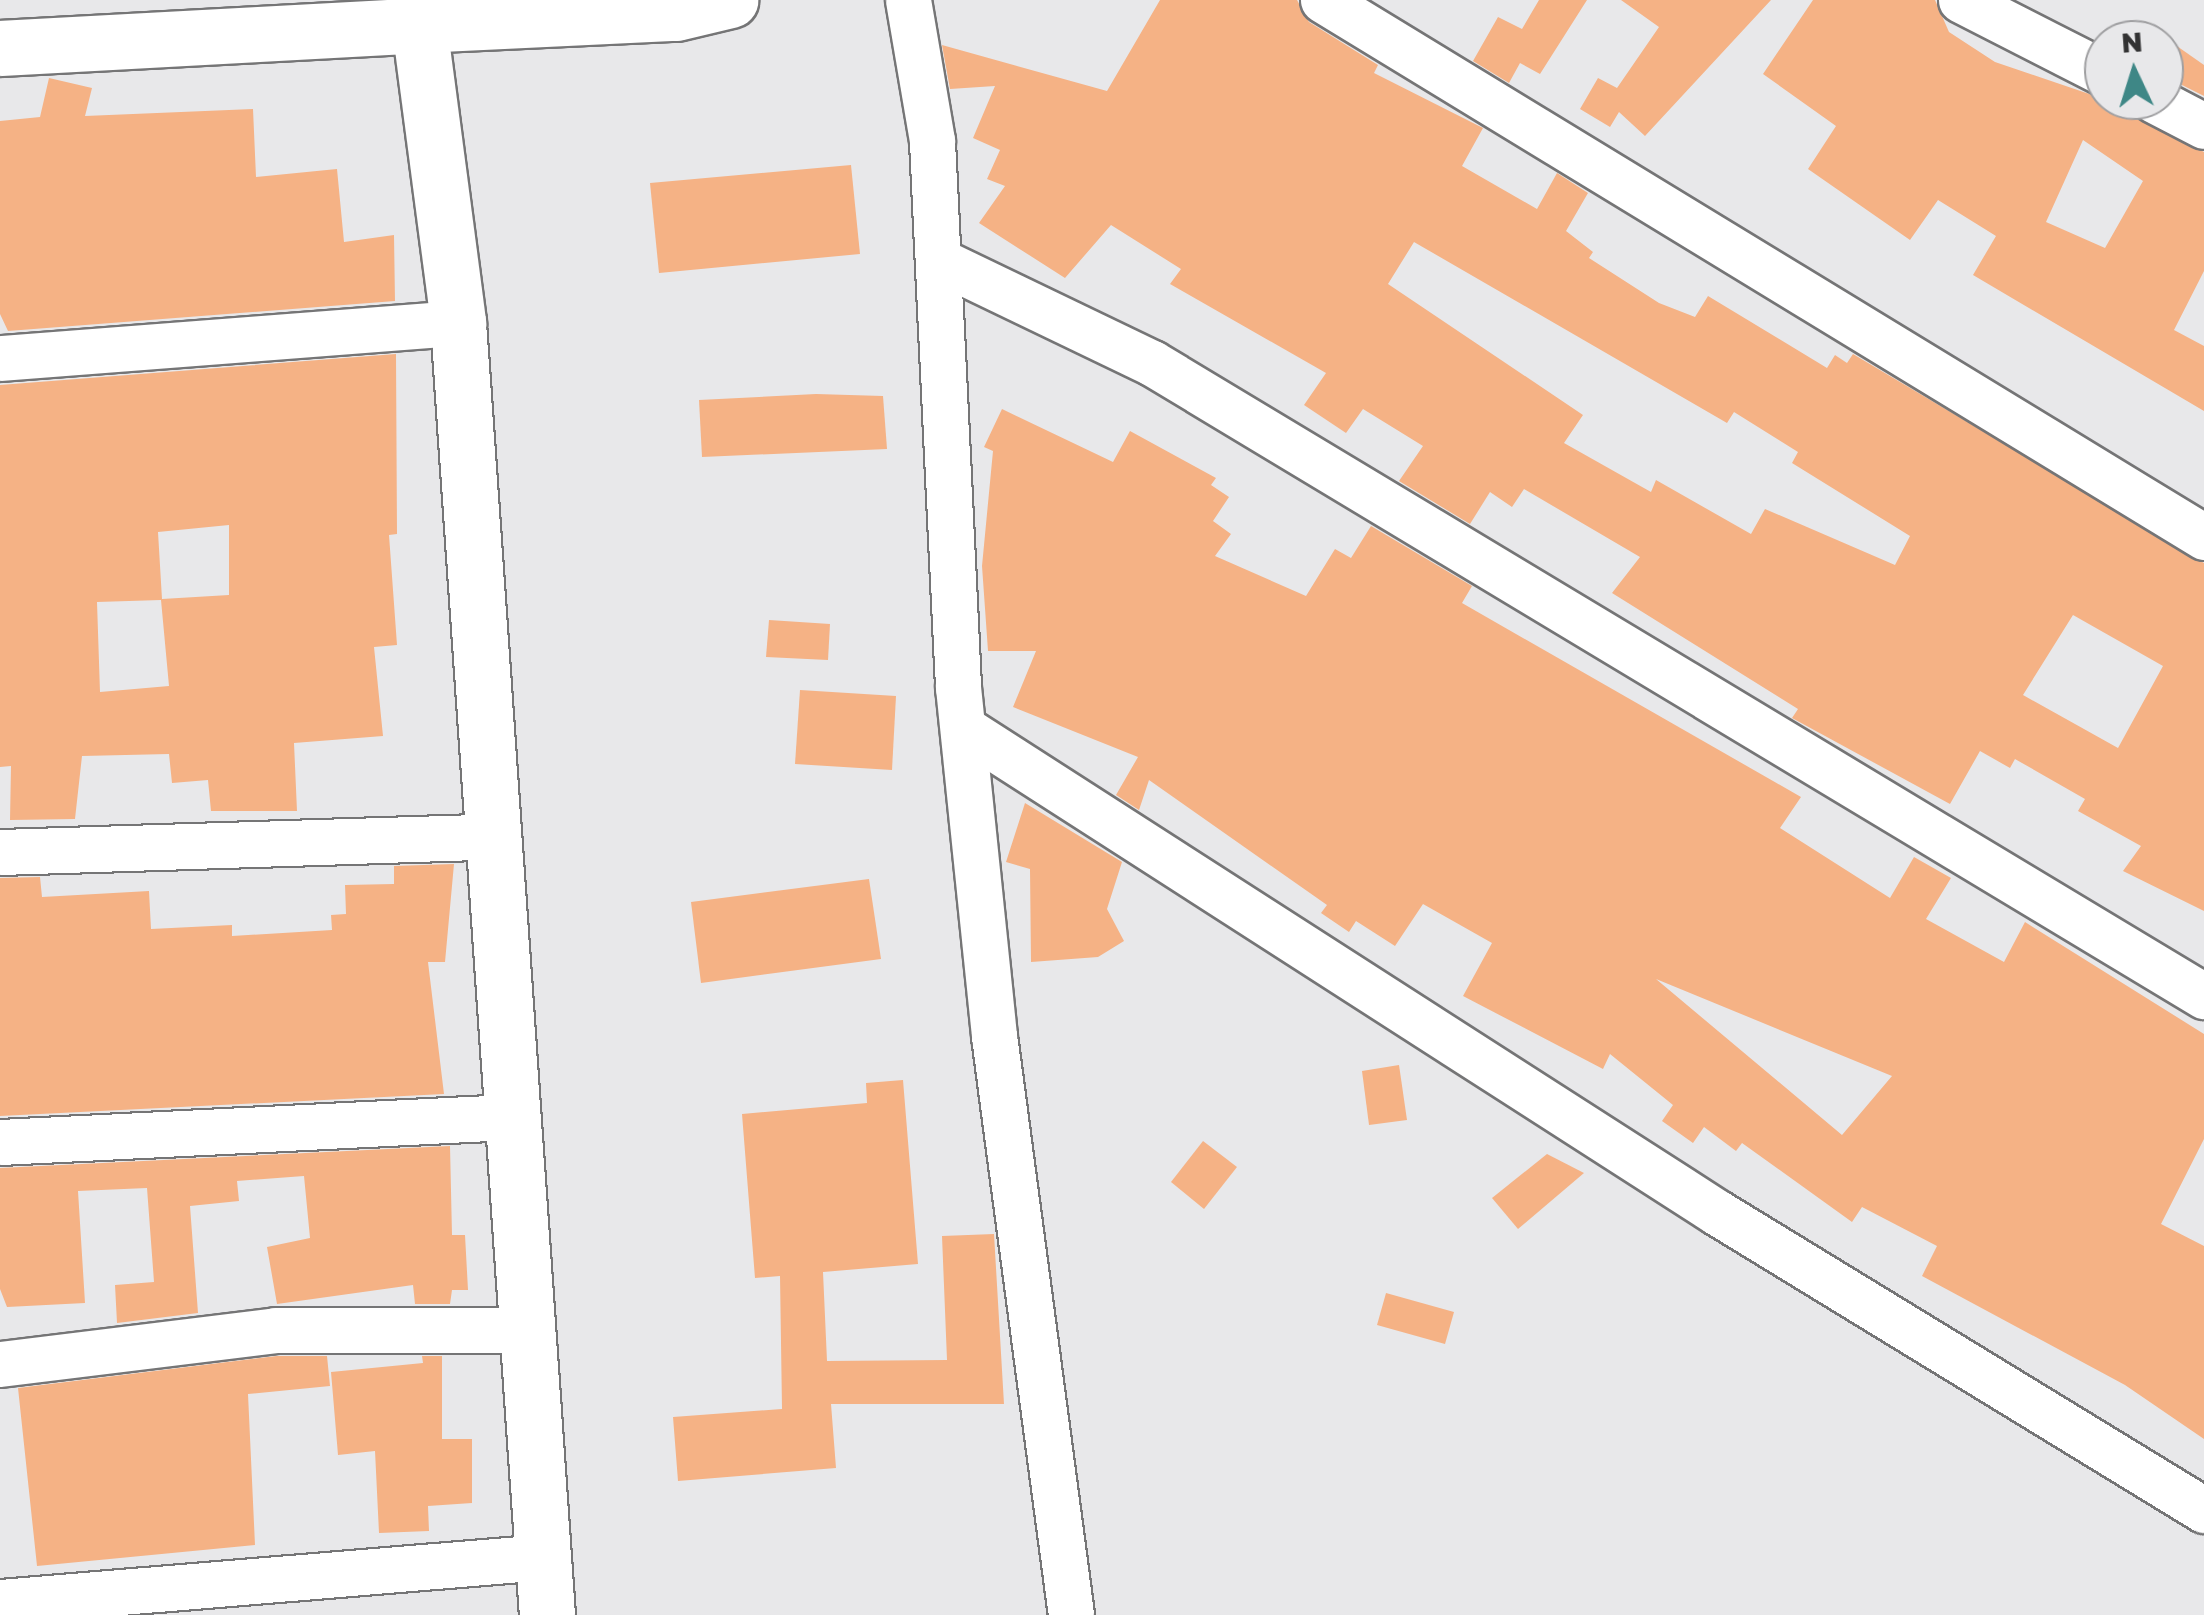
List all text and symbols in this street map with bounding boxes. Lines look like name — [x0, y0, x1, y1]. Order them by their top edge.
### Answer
north arrow — [2084, 20, 2184, 120]
text: N — [2120, 24, 2144, 59]

